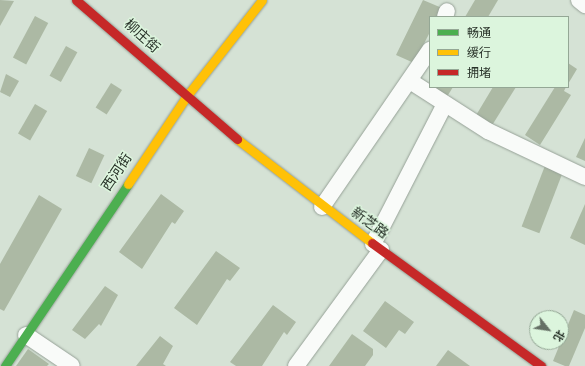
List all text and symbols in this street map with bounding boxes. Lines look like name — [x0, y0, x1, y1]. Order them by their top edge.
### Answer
legend — [429, 16, 569, 88]
street label: 柳庄街 — [120, 17, 162, 57]
text: 畅通 — [467, 26, 491, 42]
text: 缓行 — [467, 46, 491, 62]
text: 拥堵 — [467, 66, 491, 82]
street label: 西河街 — [99, 151, 137, 195]
street label: 新芝路 — [347, 205, 391, 243]
north arrow — [529, 310, 569, 350]
text: 北 — [550, 327, 567, 344]

